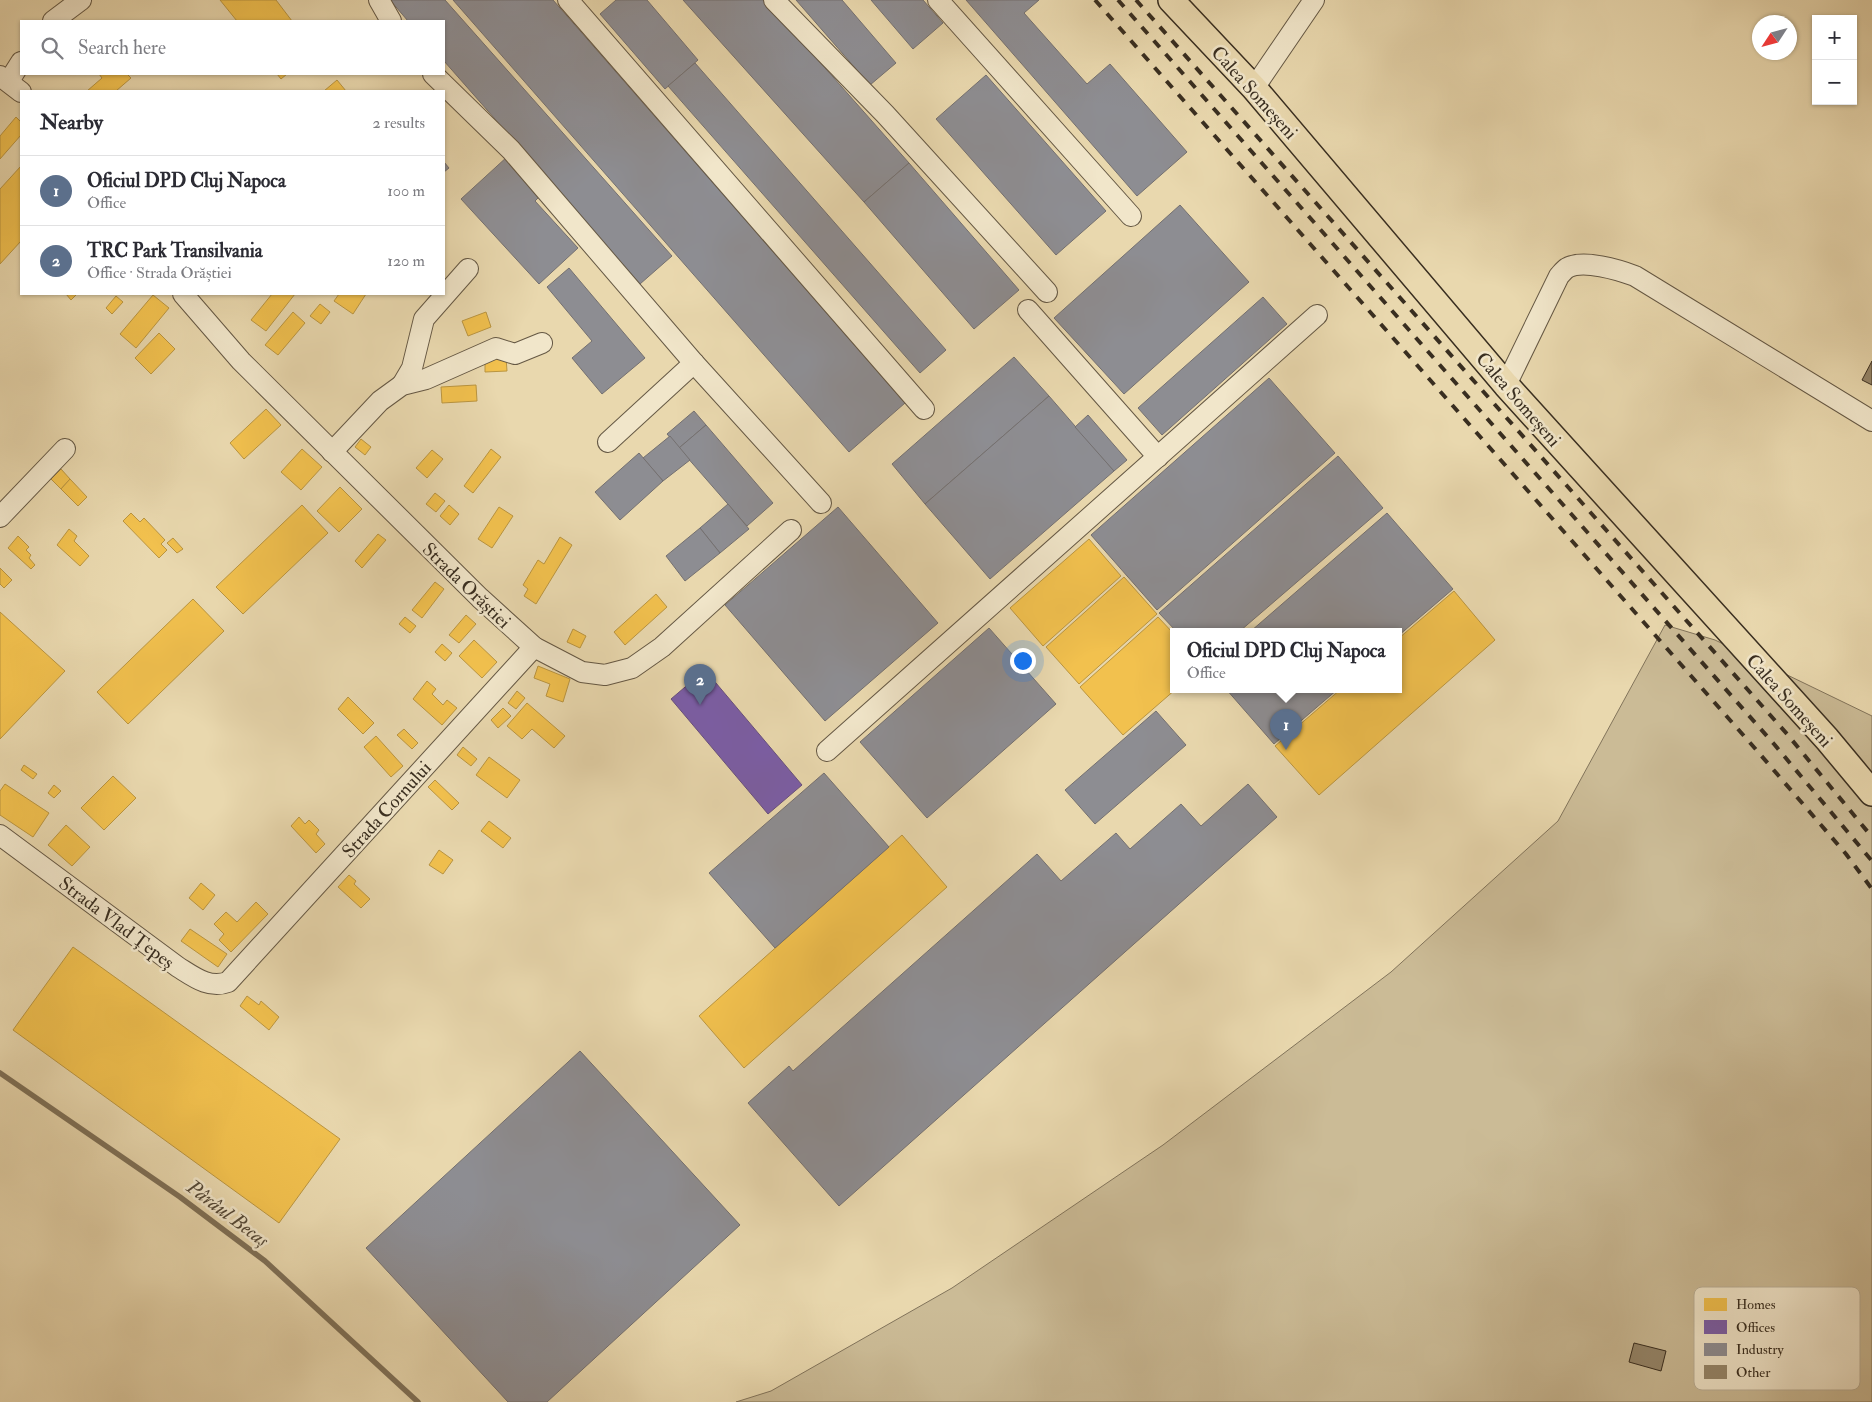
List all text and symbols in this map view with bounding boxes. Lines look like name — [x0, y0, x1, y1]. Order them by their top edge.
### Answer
north arrow — [1752, 15, 1797, 60]
map controls — [1812, 15, 1857, 105]
button: + — [1812, 15, 1857, 60]
search box — [20, 20, 445, 75]
icon: search — [38, 34, 66, 62]
text: Search here — [78, 36, 166, 60]
street label: Calea Someșeni — [1206, 41, 1303, 144]
button: − — [1812, 60, 1857, 105]
text: Nearby — [40, 109, 103, 136]
text: 2 results — [372, 113, 425, 133]
text: Oficiul DPD Cluj Napoca — [87, 169, 286, 193]
text: 1 — [53, 181, 59, 201]
text: 100 m — [387, 181, 425, 201]
text: Office — [87, 193, 126, 213]
text: TRC Park Transilvania — [87, 239, 263, 263]
text: 2 — [52, 251, 60, 271]
text: 120 m — [387, 251, 425, 271]
text: Office · Strada Orăștiei — [87, 263, 232, 283]
street label: Calea Someșeni — [1471, 347, 1566, 452]
street label: Strada Orăștiei — [417, 538, 516, 634]
popup — [1170, 628, 1402, 693]
text: Oficiul DPD Cluj Napoca — [1187, 639, 1385, 663]
your location — [1010, 648, 1036, 674]
street label: Calea Someșeni — [1741, 649, 1838, 752]
text: Office — [1187, 663, 1226, 683]
pin: 2 — [684, 664, 716, 705]
pin: 1 — [1270, 709, 1302, 750]
street label: Strada Cornului — [337, 756, 437, 863]
street label: Strada Vlad Țepeș — [53, 871, 179, 975]
water label: Pârâul Becaș — [181, 1174, 274, 1253]
legend — [1694, 1287, 1860, 1390]
text: Homes — [1736, 1296, 1776, 1313]
text: Offices — [1736, 1319, 1775, 1336]
text: Industry — [1736, 1341, 1785, 1359]
text: Other — [1736, 1364, 1771, 1381]

